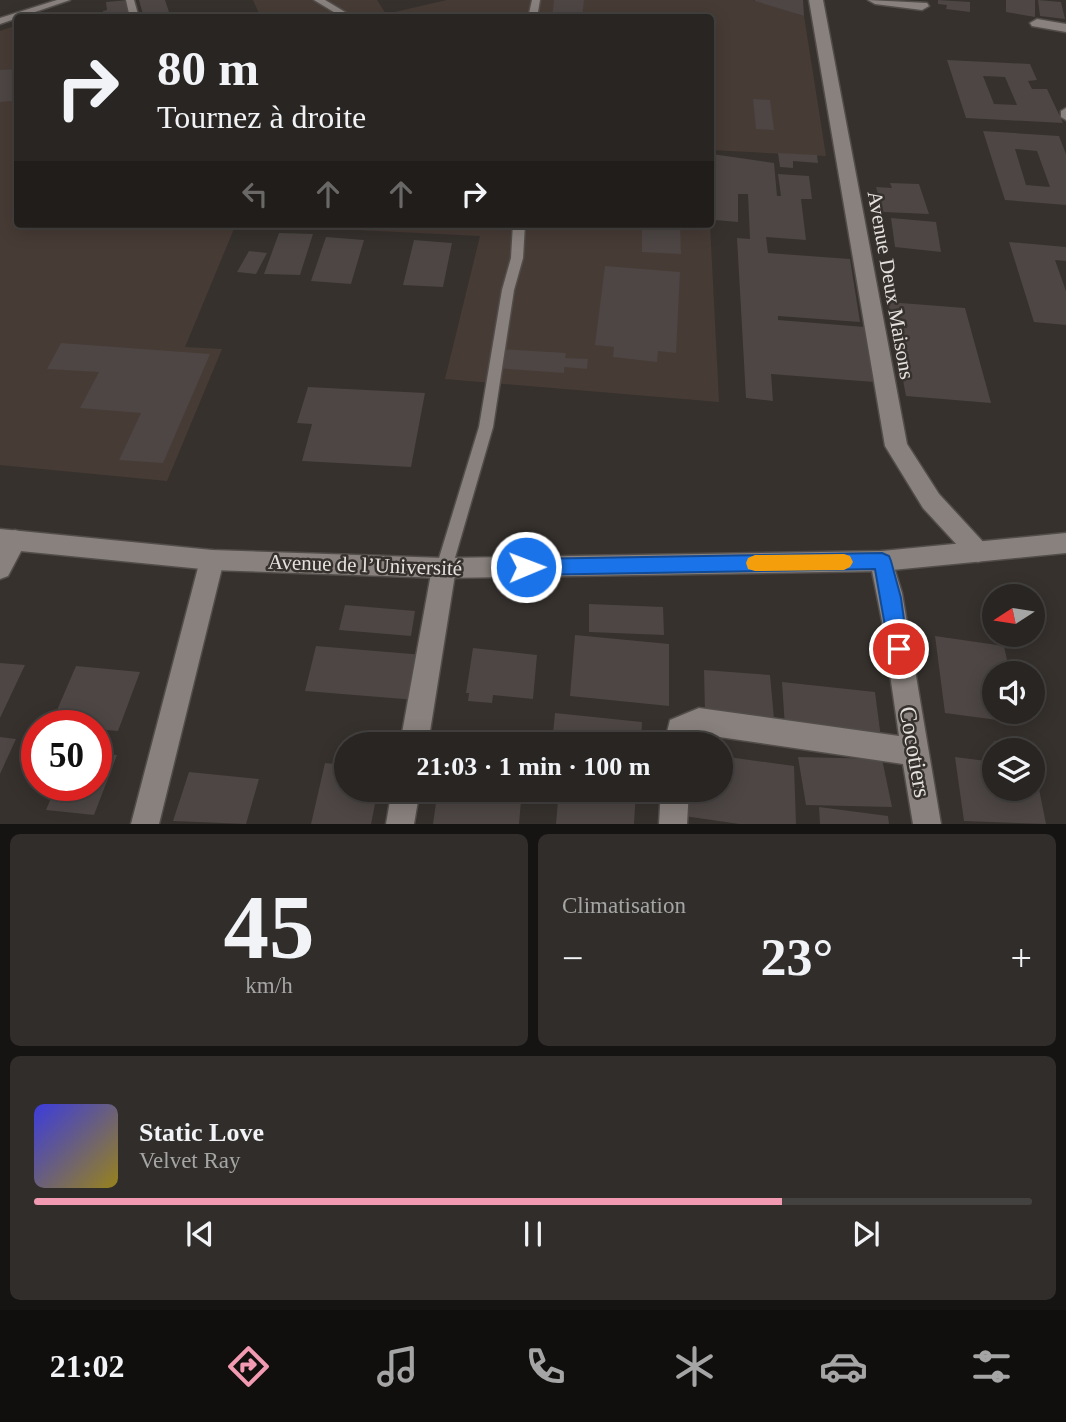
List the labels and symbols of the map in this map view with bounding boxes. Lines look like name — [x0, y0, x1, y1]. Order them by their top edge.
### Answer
street label: Avenue Deux Maisons — [863, 189, 919, 381]
position arrow — [489, 530, 563, 604]
street label: Avenue de l’Université — [267, 550, 463, 580]
north arrow — [982, 584, 1045, 648]
pin — [869, 619, 929, 679]
street label: Cocotiers — [894, 704, 936, 800]
speed limit sign: 50 — [21, 710, 112, 801]

